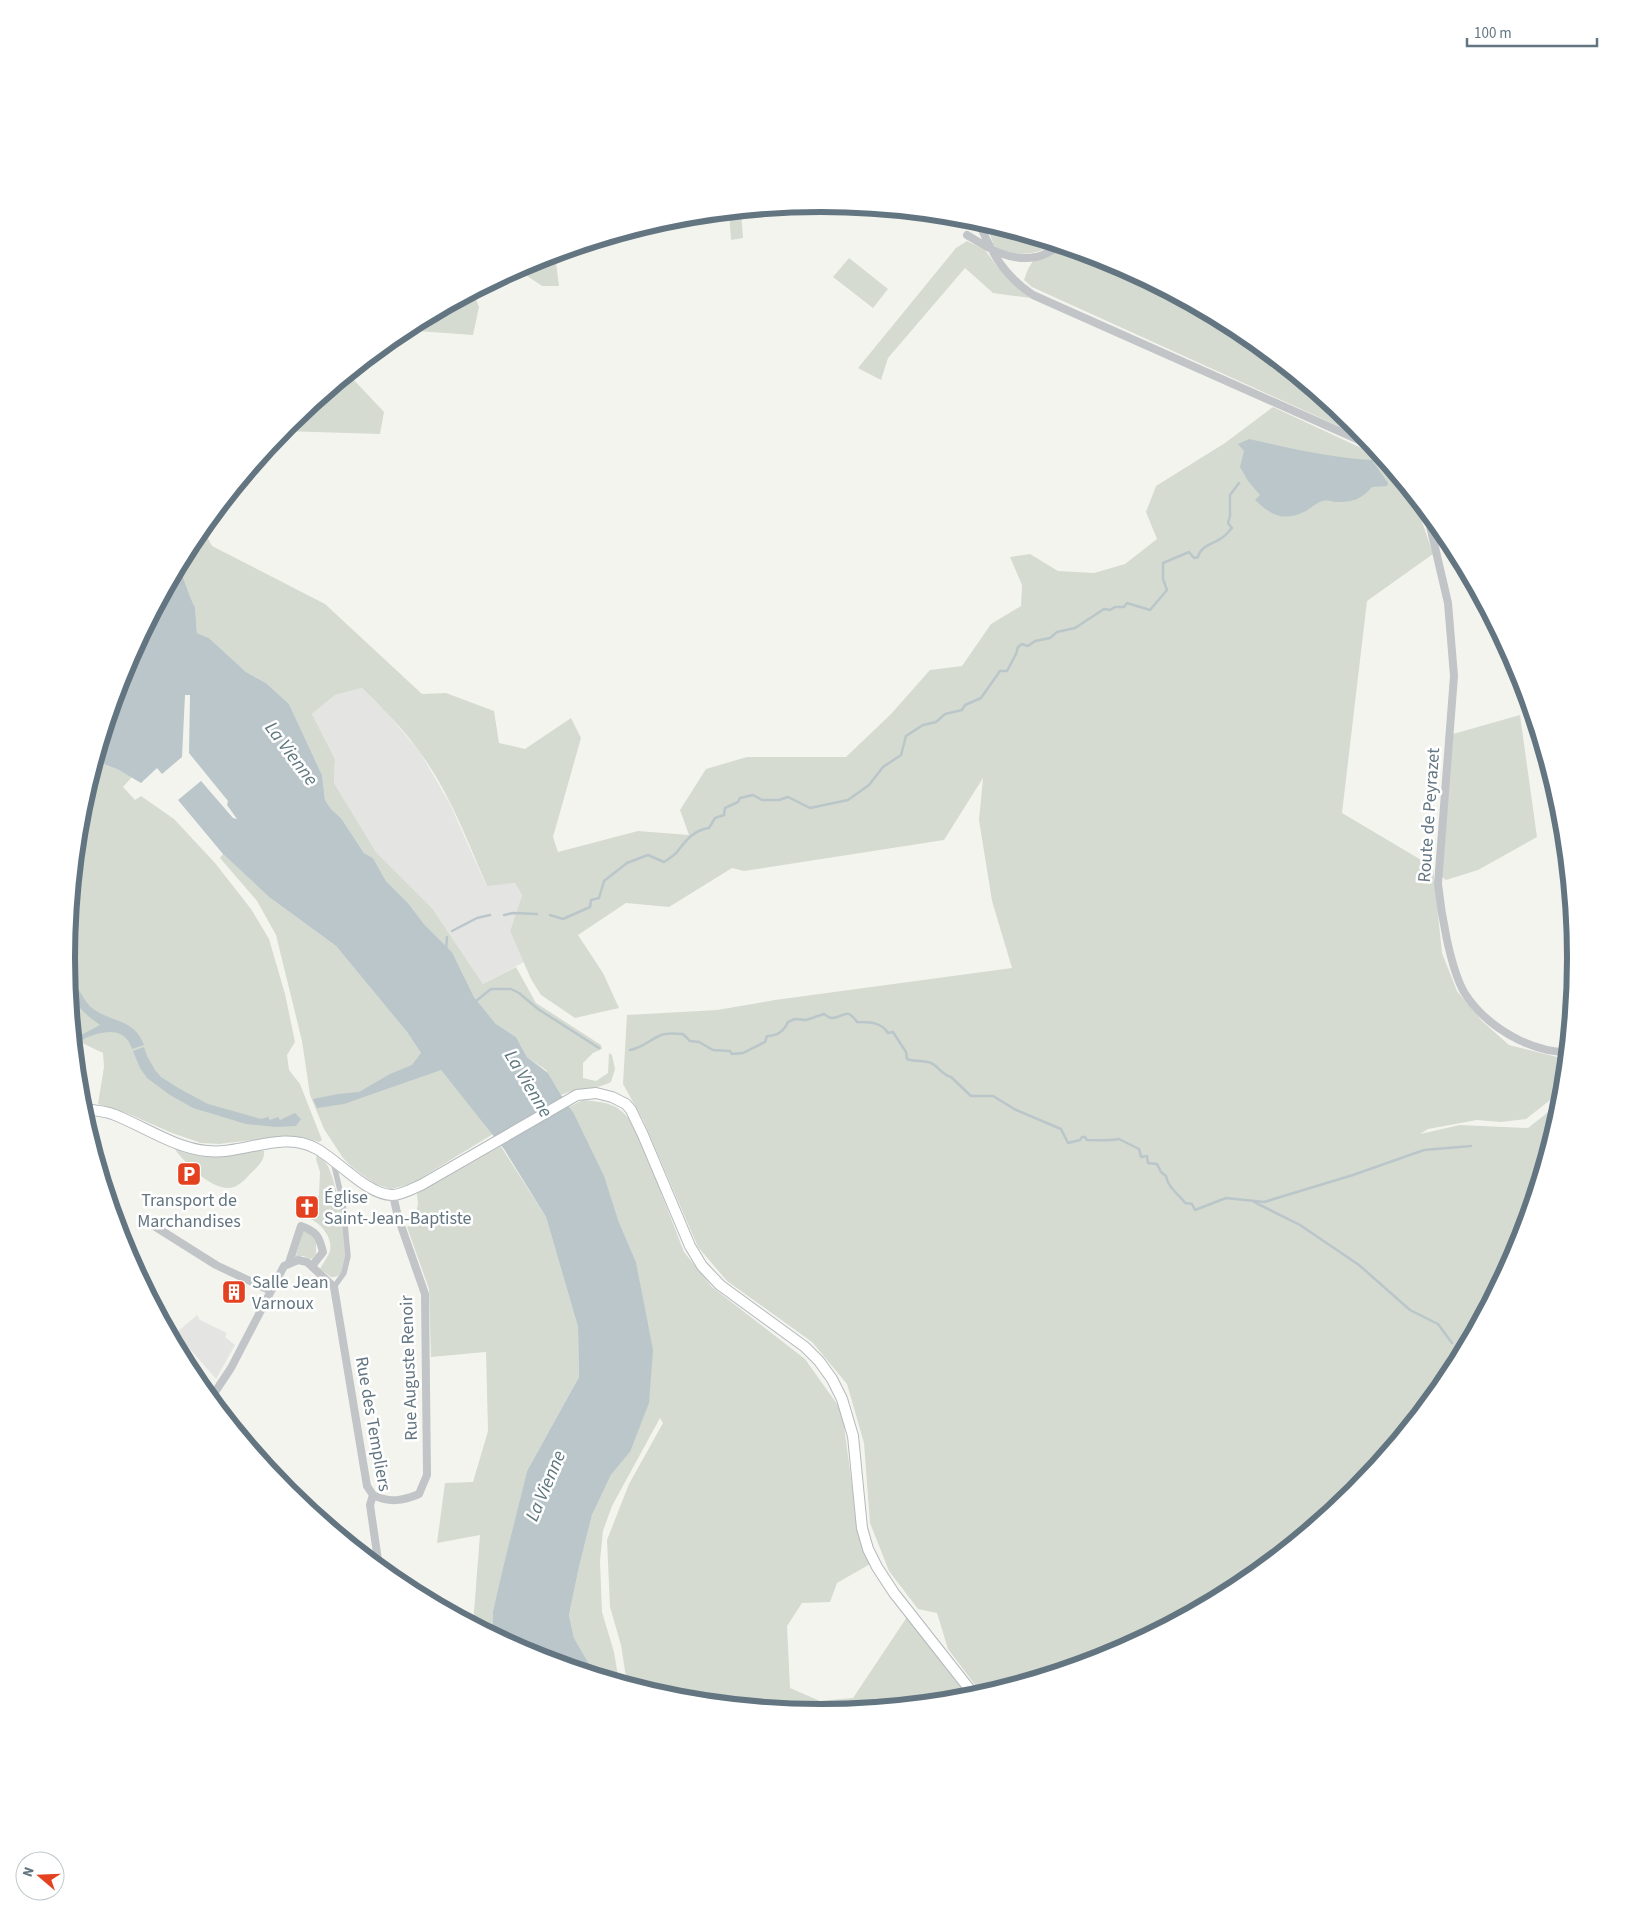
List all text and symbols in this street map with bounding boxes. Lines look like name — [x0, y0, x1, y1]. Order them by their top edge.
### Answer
scale bar — [1467, 15, 1597, 47]
text: 100 m — [1474, 23, 1512, 44]
water label: La Vienne — [258, 716, 324, 792]
street label: Route de Peyrazet — [1412, 747, 1446, 883]
water label: La Vienne — [497, 1045, 559, 1123]
parking icon: Transport de Marchandises — [176, 1161, 202, 1187]
place label: Église Saint-Jean-Baptiste — [324, 1185, 471, 1231]
place label: Transport de Marchandises — [137, 1188, 241, 1234]
church icon: Église Saint-Jean-Baptiste — [294, 1194, 320, 1220]
place label: Salle Jean Varnoux — [252, 1270, 329, 1316]
building icon: Salle Jean Varnoux — [221, 1279, 247, 1305]
street label: Rue Auguste Renoir — [394, 1294, 424, 1441]
street label: Rue des Templiers — [349, 1355, 397, 1493]
water label: La Vienne — [519, 1446, 573, 1526]
north arrow — [15, 1851, 65, 1901]
text: N — [18, 1864, 40, 1880]

